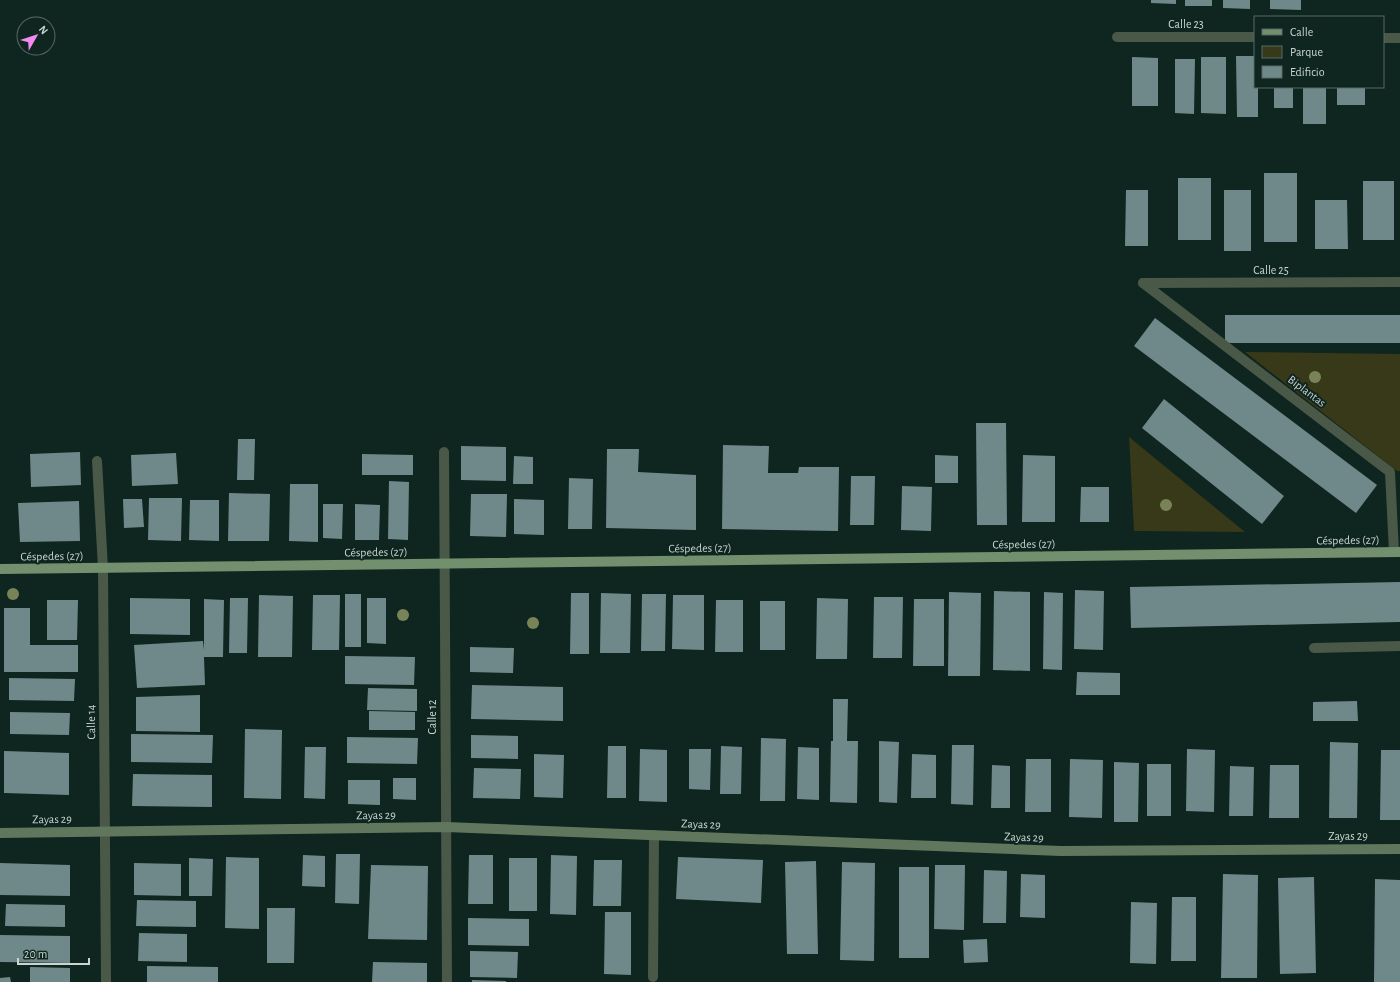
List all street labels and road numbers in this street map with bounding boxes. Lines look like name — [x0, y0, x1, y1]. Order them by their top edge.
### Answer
street label: Calle 23 — [1168, 18, 1204, 30]
street label: Calle 25 — [1253, 264, 1289, 276]
street label: Biplantas — [1286, 373, 1328, 409]
street label: Céspedes (27) — [1316, 533, 1380, 547]
street label: Céspedes (27) — [992, 537, 1056, 551]
street label: Céspedes (27) — [668, 541, 732, 555]
street label: Céspedes (27) — [344, 545, 408, 559]
street label: Céspedes (27) — [20, 549, 84, 563]
street label: Calle 12 — [426, 699, 438, 734]
street label: Calle 14 — [85, 704, 97, 740]
street label: Zayas 29 — [356, 809, 396, 822]
street label: Zayas 29 — [32, 813, 72, 826]
street label: Zayas 29 — [681, 817, 721, 832]
street label: Zayas 29 — [1004, 830, 1044, 845]
street label: Zayas 29 — [1328, 830, 1368, 843]

